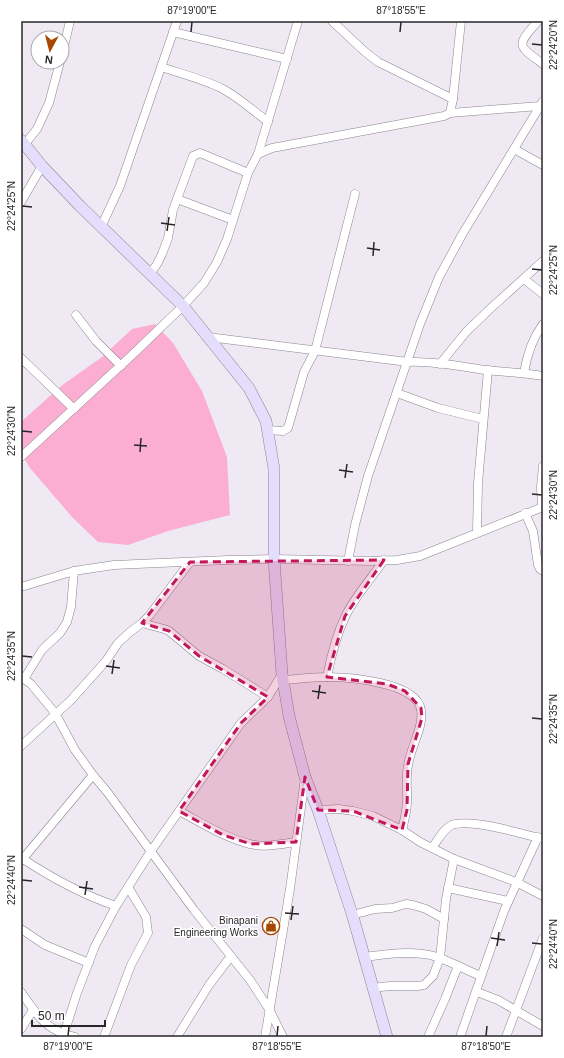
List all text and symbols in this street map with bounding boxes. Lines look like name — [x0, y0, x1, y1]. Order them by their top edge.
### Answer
text: 87°19'00"E — [167, 5, 217, 16]
text: 87°18'55"E — [376, 5, 426, 16]
text: 22°24'20"N — [548, 20, 559, 70]
north arrow — [30, 30, 70, 70]
text: N — [44, 53, 53, 66]
text: 22°24'25"N — [6, 181, 17, 231]
text: 22°24'25"N — [548, 245, 559, 295]
text: 22°24'30"N — [6, 406, 17, 456]
text: 22°24'30"N — [548, 470, 559, 520]
text: 22°24'35"N — [6, 631, 17, 681]
text: 22°24'35"N — [548, 694, 559, 744]
text: 22°24'40"N — [6, 855, 17, 905]
place label: Binapani Engineering Works — [174, 915, 258, 938]
shop icon: Binapani Engineering Works — [261, 916, 281, 936]
text: 22°24'40"N — [548, 919, 559, 969]
scale bar — [32, 1002, 105, 1028]
text: 50 m — [38, 1009, 65, 1023]
text: 87°19'00"E — [43, 1041, 93, 1052]
text: 87°18'55"E — [252, 1041, 302, 1052]
text: 87°18'50"E — [461, 1041, 511, 1052]

